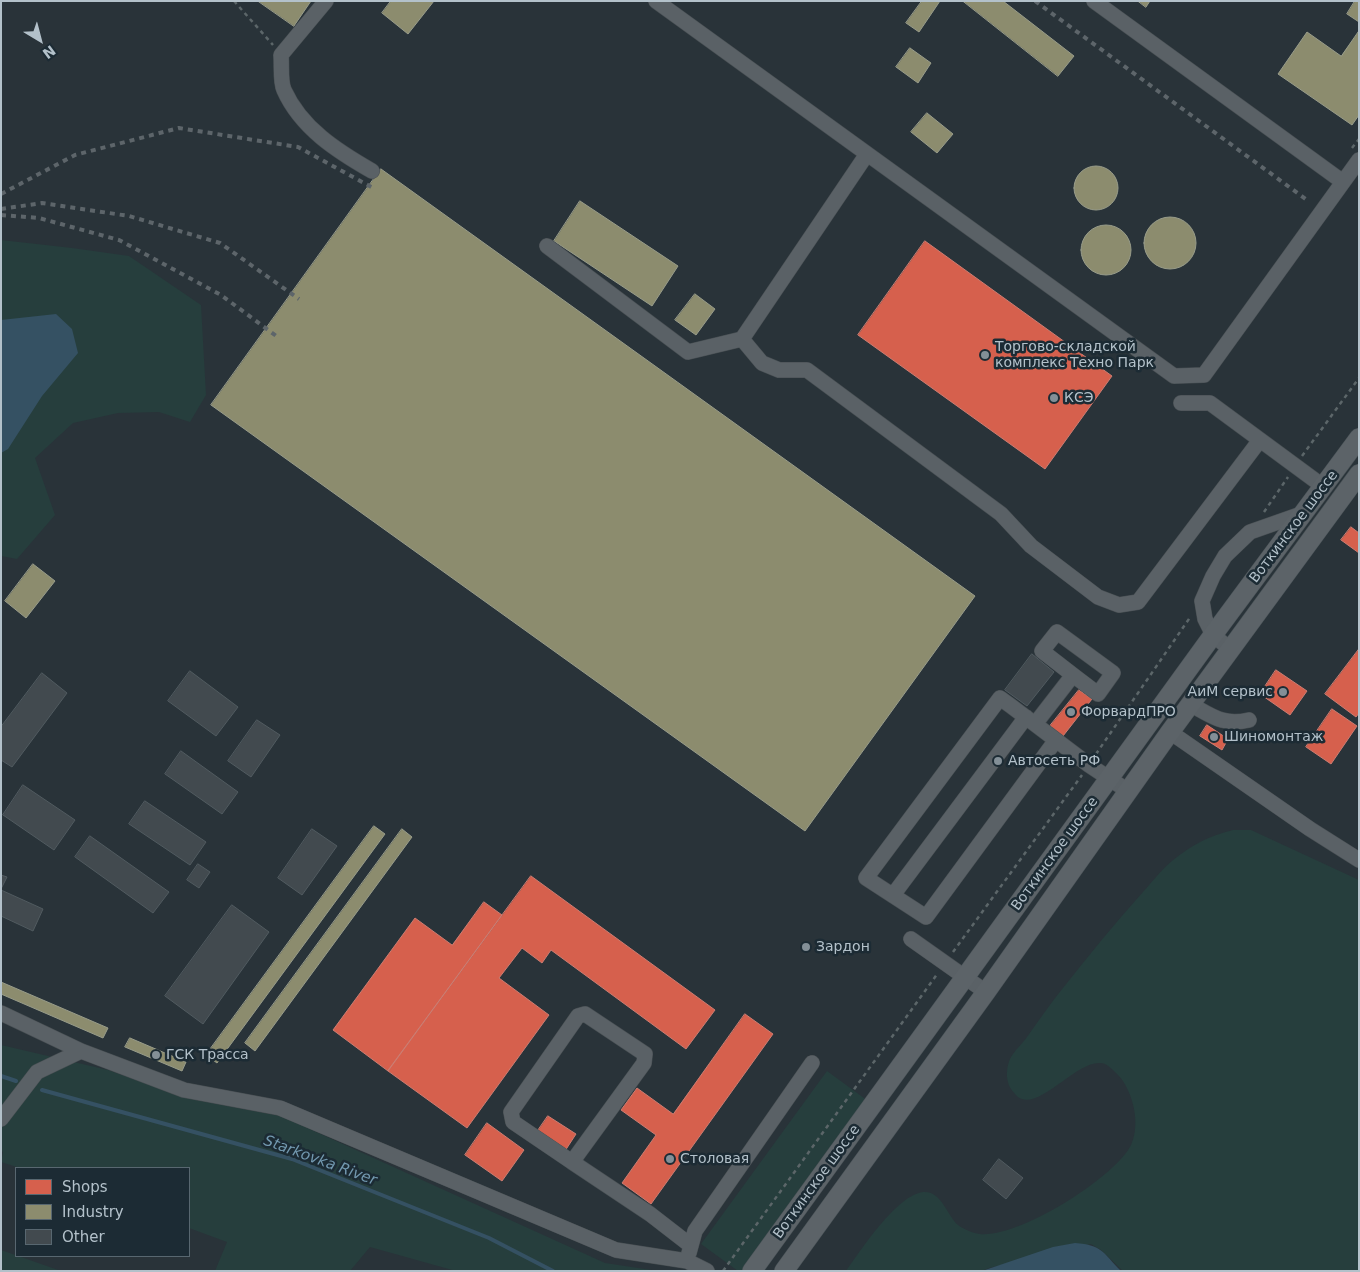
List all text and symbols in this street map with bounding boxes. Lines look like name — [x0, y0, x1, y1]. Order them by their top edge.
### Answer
north arrow — [15, 15, 65, 65]
text: N — [40, 42, 59, 62]
place label: Торгово-складской комплекс Техно Парк — [995, 339, 1154, 372]
marker: Торгово-складской комплекс Техно Парк — [979, 349, 991, 361]
place label: КСЭ — [1064, 390, 1093, 406]
marker: КСЭ — [1048, 392, 1060, 404]
street label: Воткинское шоссе — [1246, 468, 1342, 586]
place label: АиМ сервис — [1188, 684, 1273, 700]
marker: АиМ сервис — [1277, 686, 1289, 698]
place label: ФорвардПРО — [1081, 704, 1176, 720]
marker: ФорвардПРО — [1065, 706, 1077, 718]
place label: Шиномонтаж — [1224, 729, 1323, 745]
marker: Шиномонтаж — [1208, 731, 1220, 743]
place label: Автосеть РФ — [1008, 753, 1100, 769]
marker: Автосеть РФ — [992, 755, 1004, 767]
street label: Воткинское шоссе — [1008, 794, 1102, 914]
place label: Зардон — [816, 939, 870, 955]
marker: Зардон — [800, 941, 812, 953]
place label: ГСК Трасса — [166, 1047, 249, 1063]
marker: ГСК Трасса — [150, 1049, 162, 1061]
street label: Воткинское шоссе — [770, 1122, 864, 1242]
water label: Starkovka River — [261, 1132, 379, 1190]
place label: Столовая — [680, 1151, 749, 1167]
marker: Столовая — [664, 1153, 676, 1165]
legend — [15, 1167, 190, 1257]
text: Shops — [62, 1178, 108, 1196]
text: Industry — [62, 1203, 124, 1221]
text: Other — [62, 1228, 105, 1246]

